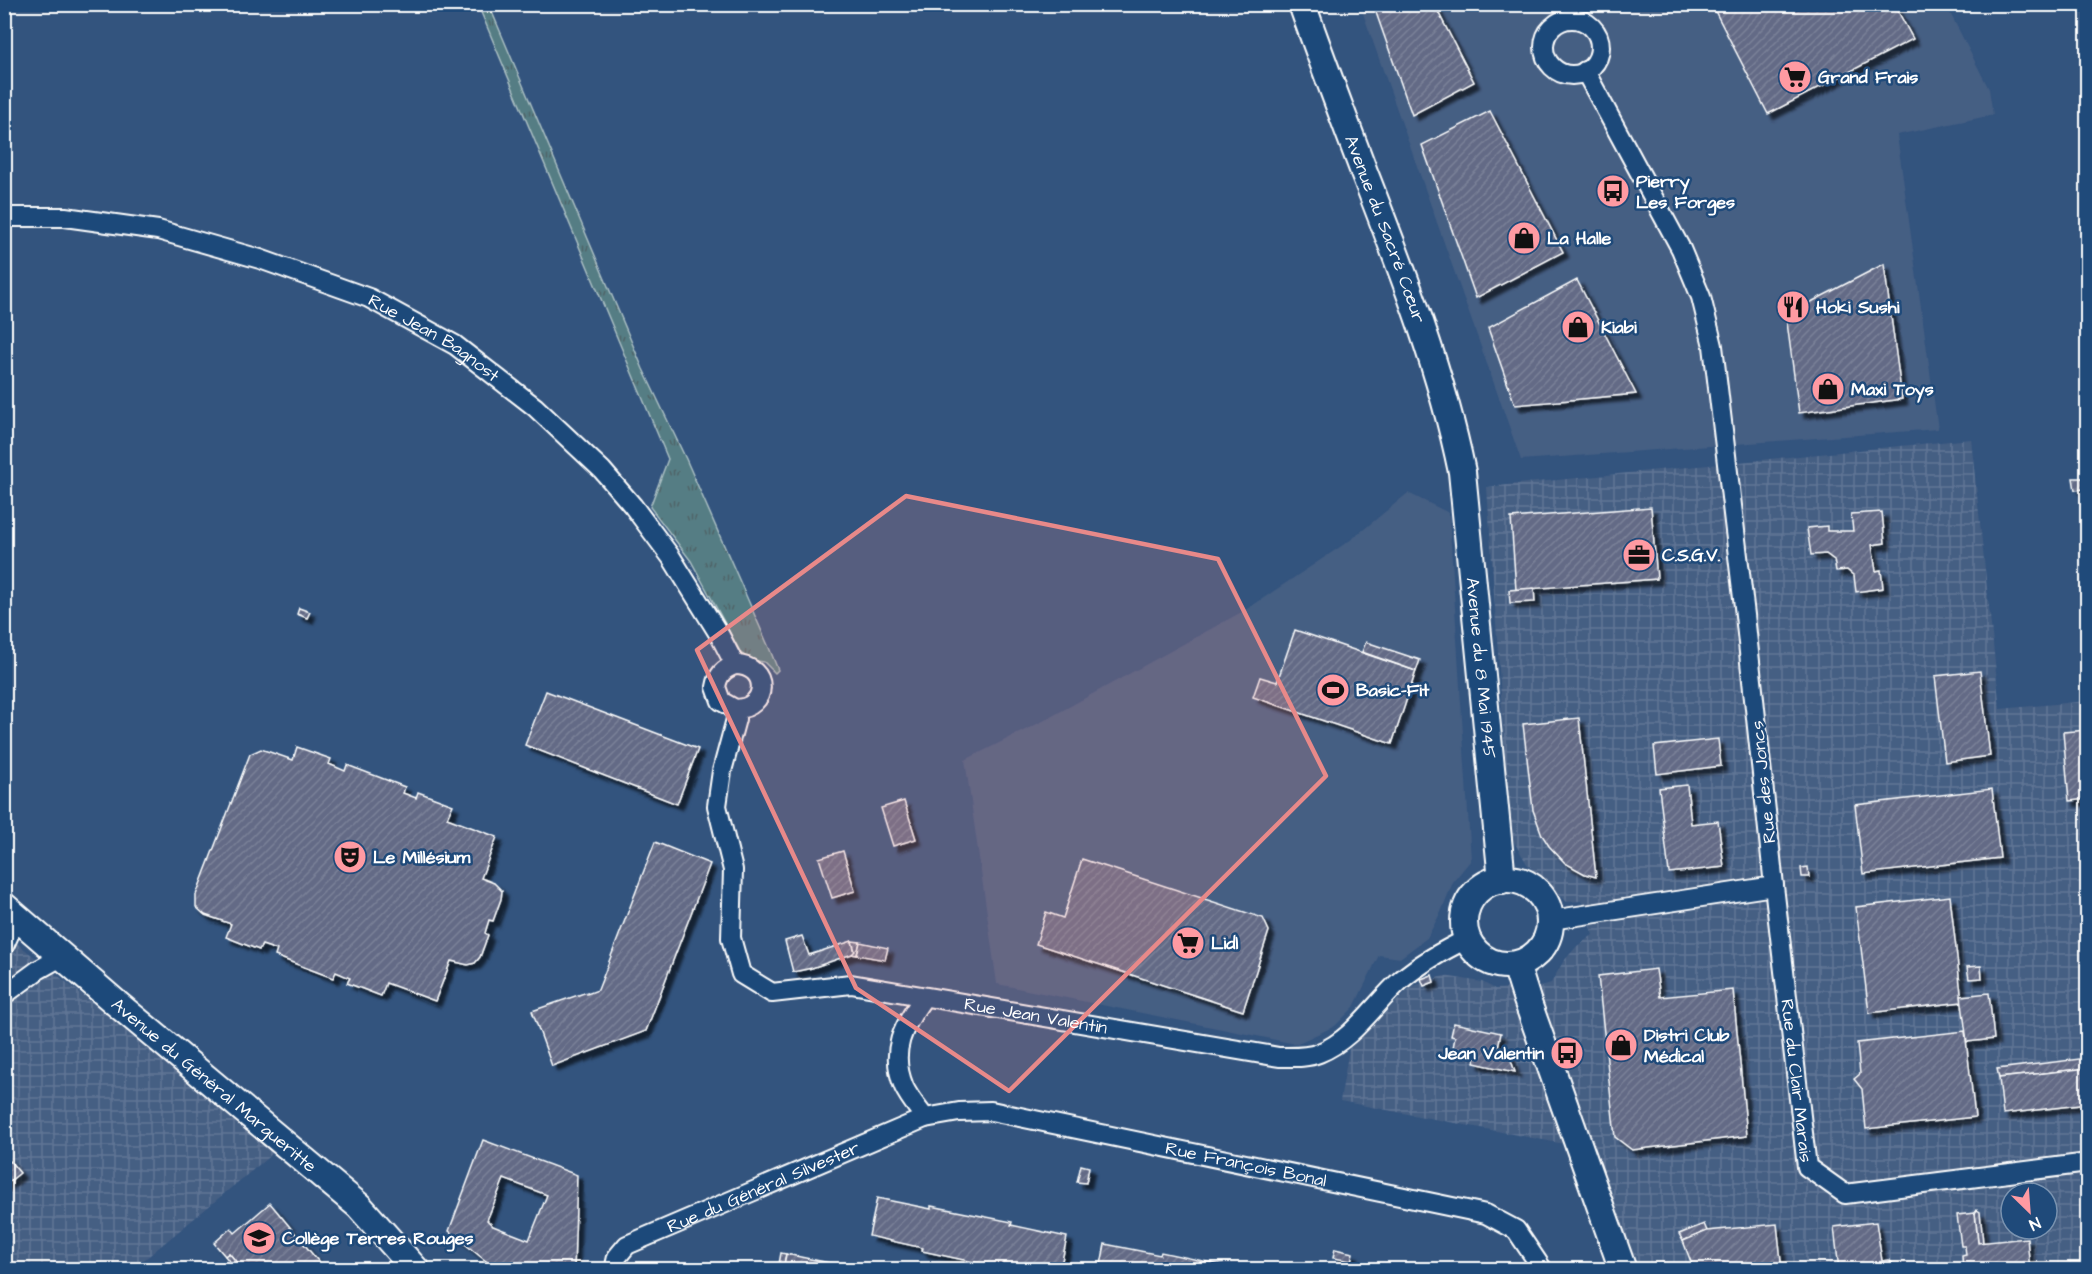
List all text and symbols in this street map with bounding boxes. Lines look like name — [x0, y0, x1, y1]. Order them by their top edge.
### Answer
supermarket icon: Grand Frais — [1777, 59, 1813, 95]
place label: Grand Frais — [1818, 65, 1918, 90]
street label: Avenue du Sacré Cœur — [1338, 132, 1431, 326]
place label: Pierry Les Forges — [1636, 169, 1735, 216]
bus stop icon: Pierry Les Forges — [1595, 173, 1631, 209]
shop icon: La Halle — [1506, 220, 1542, 256]
place label: La Halle — [1547, 226, 1612, 251]
street label: Rue Jean Bagnost — [364, 288, 505, 388]
restaurant icon: Hoki Sushi — [1775, 289, 1811, 325]
place label: Hoki Sushi — [1816, 295, 1900, 320]
shop icon: Kiabi — [1560, 309, 1596, 345]
place label: Kiabi — [1601, 315, 1637, 340]
shop icon: Maxi Toys — [1810, 371, 1846, 407]
place label: Maxi Toys — [1851, 377, 1934, 403]
office icon: C.S.G.V. — [1621, 537, 1657, 573]
place label: C.S.G.V. — [1662, 543, 1721, 568]
street label: Avenue du 8 Mai 1945 — [1459, 576, 1502, 760]
sports icon: Basic-Fit — [1315, 672, 1351, 708]
place label: Basic-Fit — [1356, 678, 1430, 703]
street label: Rue des Joncs — [1745, 719, 1782, 845]
theatre icon: Le Millésium — [332, 839, 368, 875]
place label: Le Millésium — [373, 845, 471, 870]
supermarket icon: Lidl — [1170, 925, 1206, 961]
place label: Lidl — [1211, 931, 1238, 956]
street label: Avenue du Général Margueritte — [106, 992, 322, 1179]
street label: Rue Jean Valentin — [962, 992, 1109, 1041]
street label: Rue du Clair Marais — [1774, 998, 1818, 1164]
place label: Distri Club Médical — [1644, 1023, 1730, 1069]
shop icon: Distri Club Médical — [1603, 1027, 1639, 1063]
bus stop icon: Jean Valentin — [1549, 1035, 1585, 1071]
place label: Jean Valentin — [1437, 1041, 1544, 1066]
street label: Rue du Général Silvester — [663, 1135, 864, 1239]
street label: Rue François Bonal — [1163, 1136, 1329, 1194]
north arrow — [1999, 1181, 2059, 1241]
text: N — [2026, 1212, 2044, 1236]
school or university icon: Collège Terres Rouges — [241, 1220, 277, 1256]
place label: Collège Terres Rouges — [282, 1226, 473, 1252]

